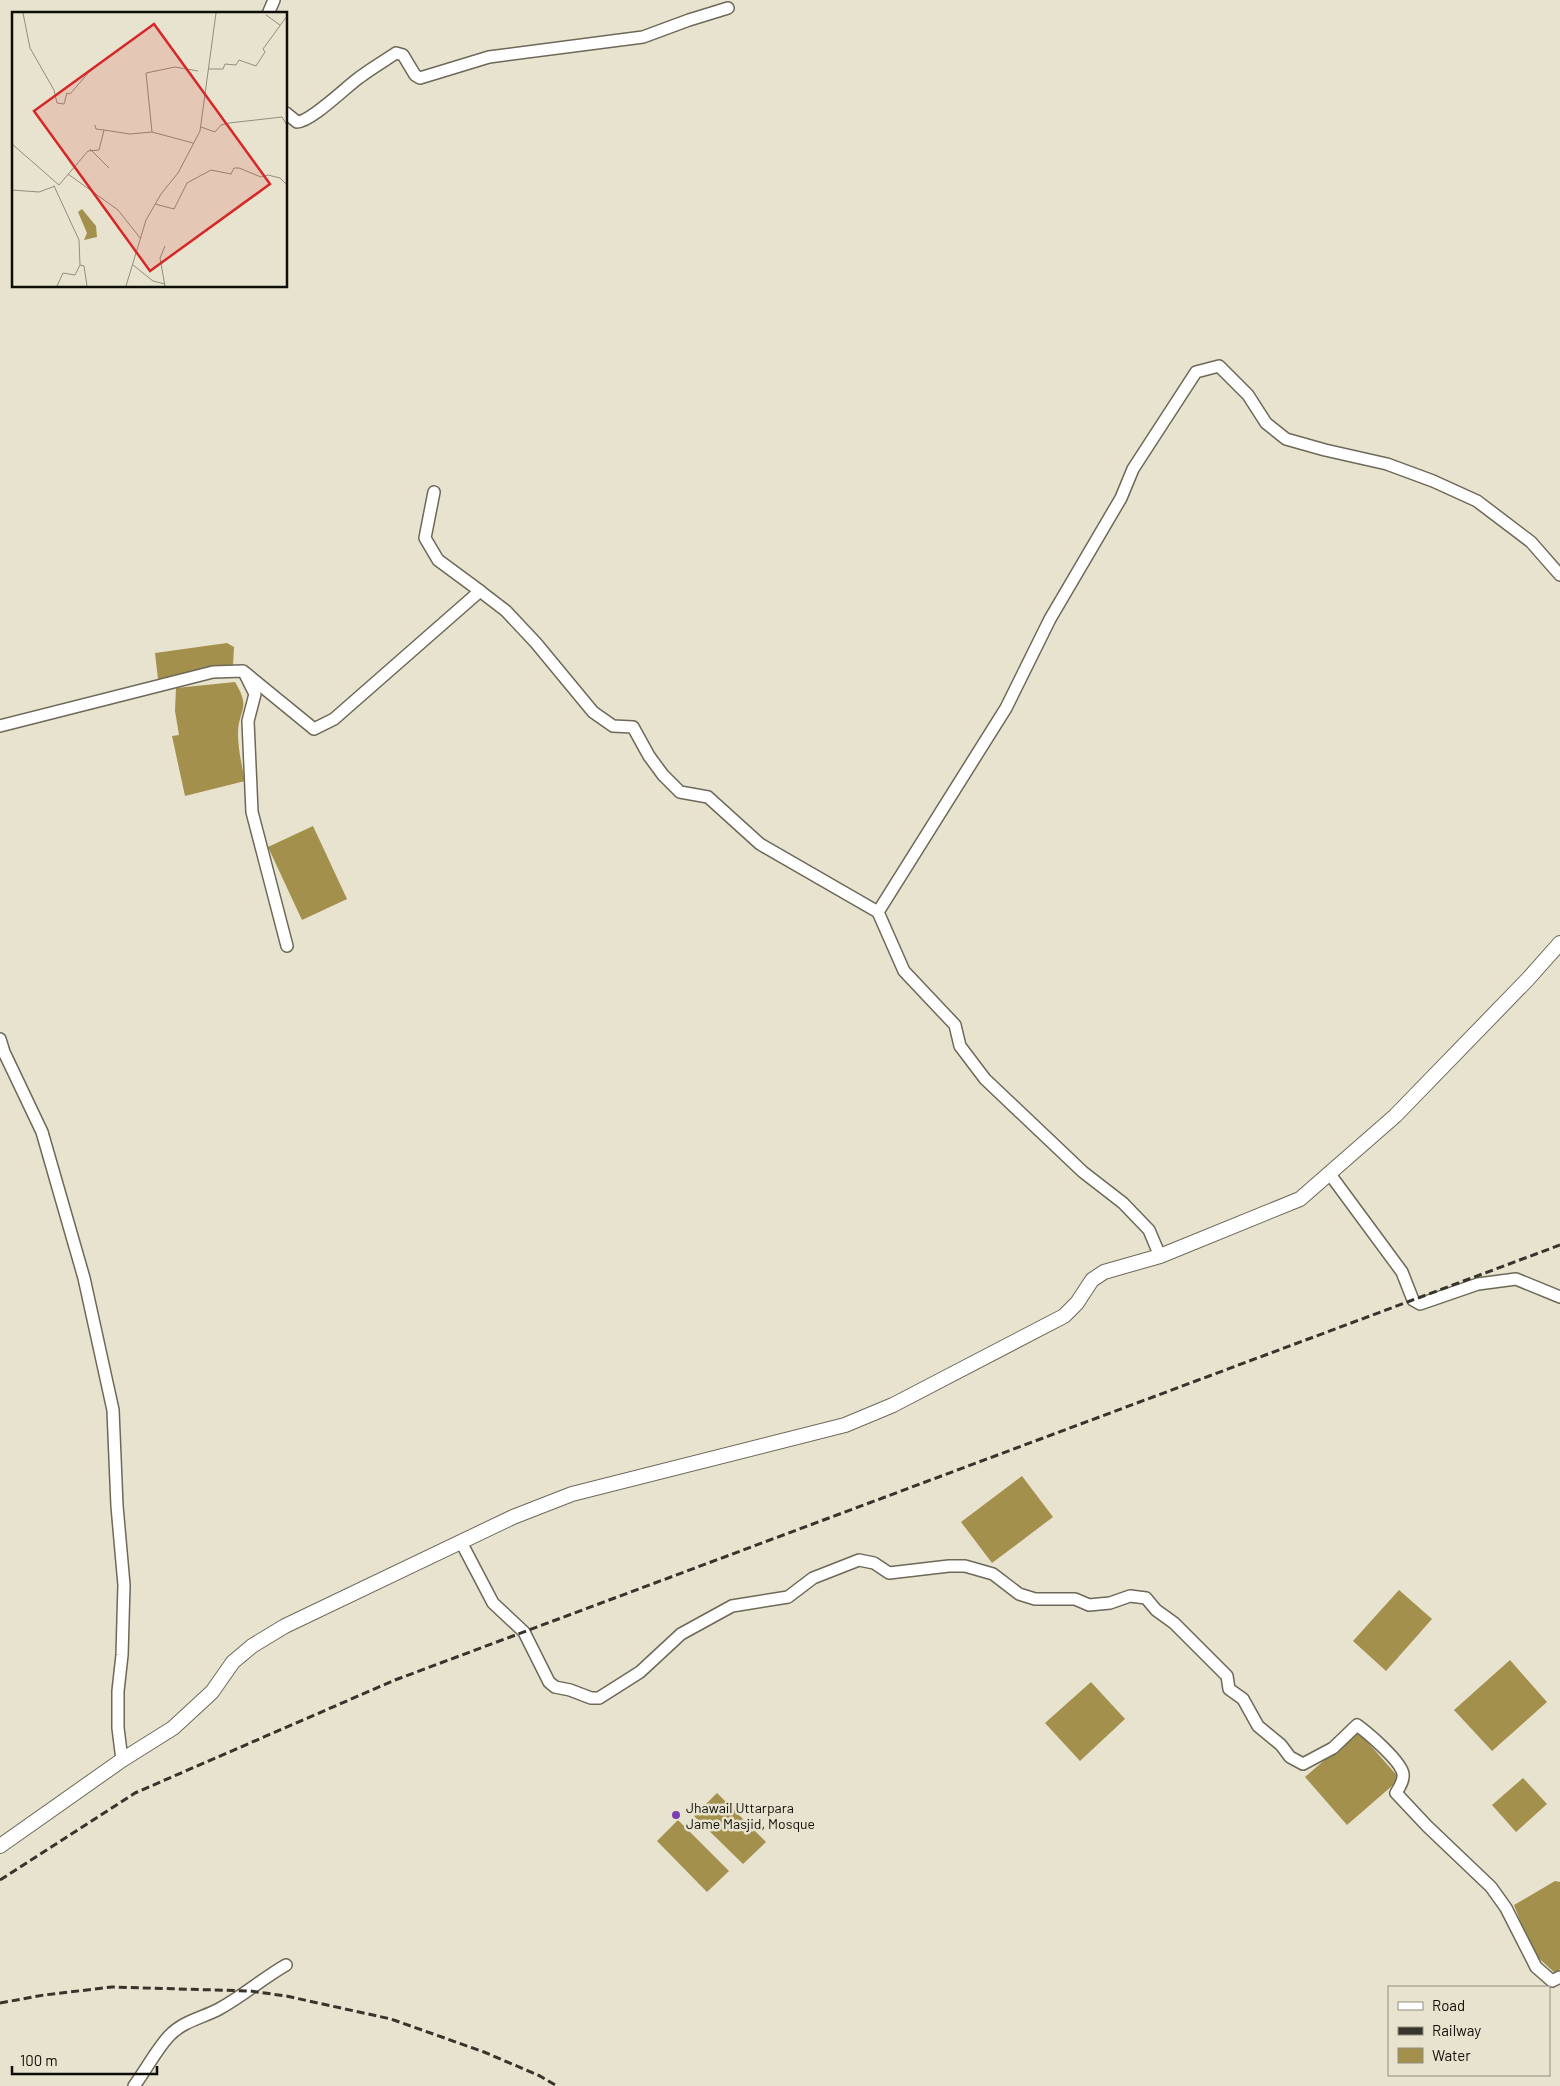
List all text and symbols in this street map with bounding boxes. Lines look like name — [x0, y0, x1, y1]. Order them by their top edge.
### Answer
inset map — [12, 12, 288, 288]
place label: Jhawail Uttarpara Jame Masjid, Mosque — [686, 1799, 815, 1832]
marker: Jhawail Uttarpara Jame Masjid, Mosque — [670, 1809, 682, 1821]
legend — [1388, 1986, 1550, 2076]
text: Road — [1432, 1996, 1465, 2014]
text: Railway — [1432, 2021, 1481, 2039]
scale bar — [12, 2044, 158, 2076]
text: Water — [1432, 2046, 1471, 2064]
text: 100 m — [20, 2051, 58, 2069]

